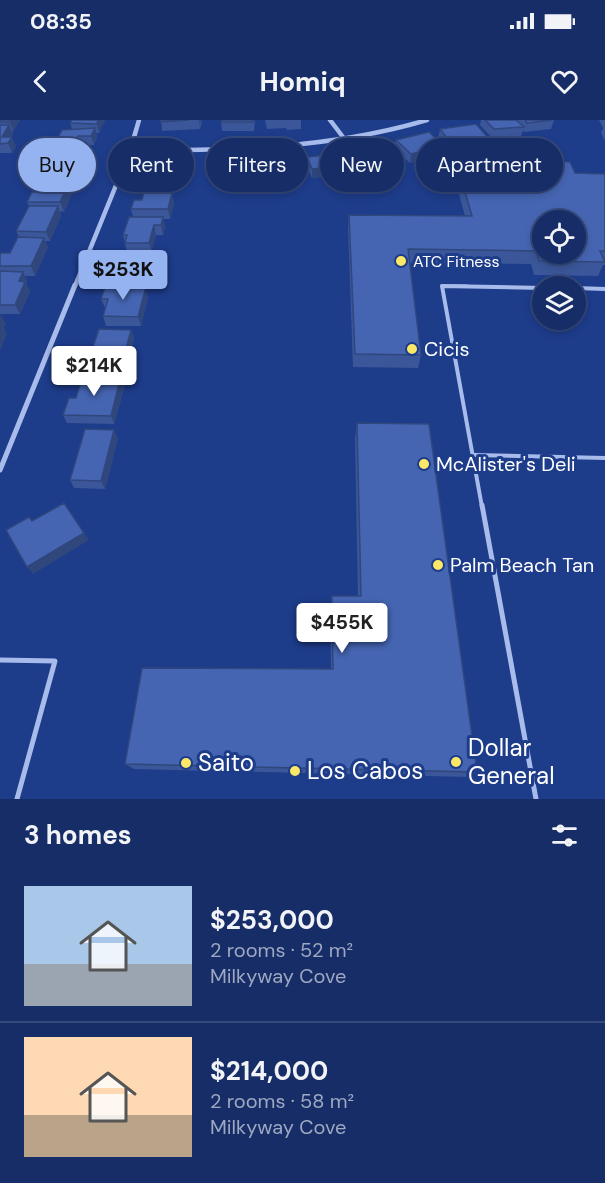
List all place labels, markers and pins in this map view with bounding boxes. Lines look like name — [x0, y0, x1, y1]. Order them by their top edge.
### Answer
pin: $253K — [81, 250, 165, 301]
place label: ATC Fitness — [413, 251, 500, 272]
marker: ATC Fitness — [394, 254, 408, 268]
place label: Cicis — [424, 336, 469, 362]
marker: Cicis — [405, 342, 419, 356]
pin: $214K — [52, 346, 136, 397]
place label: McAlister's Deli — [436, 451, 576, 477]
marker: McAlister's Deli — [417, 457, 431, 471]
place label: Palm Beach Tan — [450, 552, 594, 578]
marker: Palm Beach Tan — [431, 558, 445, 572]
pin: $455K — [300, 603, 384, 654]
place label: Dollar General — [468, 732, 555, 791]
place label: Saito — [198, 747, 254, 778]
place label: Los Cabos — [307, 755, 423, 786]
marker: Dollar General — [449, 755, 463, 769]
marker: Saito — [179, 756, 193, 770]
marker: Los Cabos — [288, 764, 302, 778]

